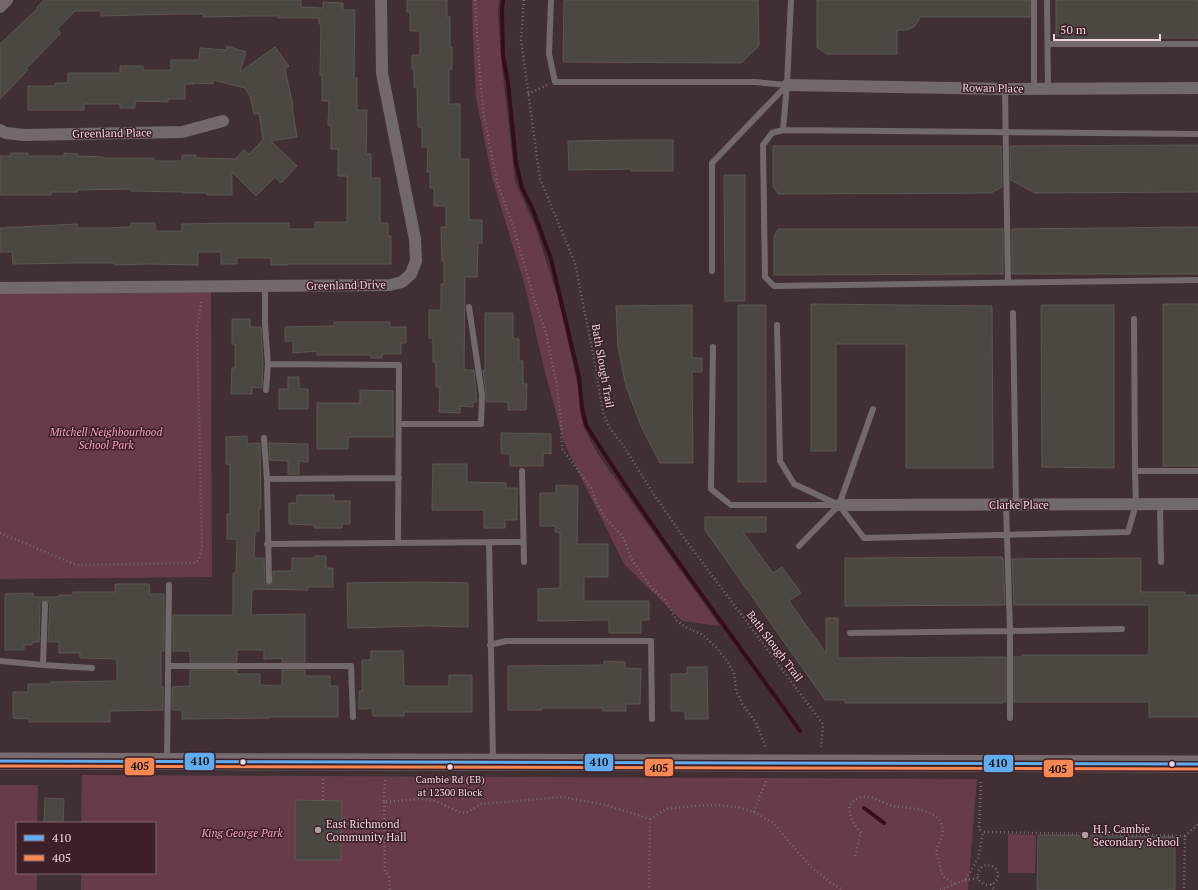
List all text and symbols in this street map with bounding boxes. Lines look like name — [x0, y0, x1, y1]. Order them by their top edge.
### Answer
scale bar — [1054, 16, 1160, 42]
text: 50 m — [1060, 22, 1087, 37]
street label: Rowan Place — [962, 80, 1024, 96]
street label: Greenland Place — [72, 125, 152, 141]
street label: Greenland Drive — [306, 277, 386, 293]
street label: Bath Slough Trail — [589, 323, 617, 409]
park label: Mitchell Neighbourhood School Park — [49, 425, 162, 452]
street label: Clarke Place — [989, 498, 1049, 512]
street label: Bath Slough Trail — [744, 608, 806, 684]
line badge: 410 — [184, 752, 215, 771]
line badge: 410 — [584, 753, 614, 772]
text: 410 — [191, 754, 209, 768]
line badge: 410 — [983, 754, 1014, 773]
text: 410 — [590, 755, 608, 769]
text: 410 — [989, 756, 1007, 770]
line badge: 405 — [124, 757, 155, 776]
unlabelled marker — [238, 757, 248, 767]
line badge: 405 — [644, 758, 674, 777]
text: 405 — [131, 759, 149, 773]
line badge: 405 — [1043, 759, 1074, 778]
unlabelled marker — [1167, 759, 1177, 769]
text: 405 — [650, 761, 668, 775]
marker: Cambie Rd (EB) at 12300 Block — [445, 762, 455, 772]
text: 405 — [1049, 762, 1067, 776]
place label: Cambie Rd (EB) at 12300 Block — [415, 773, 485, 799]
place label: East Richmond Community Hall — [326, 817, 407, 844]
legend — [16, 822, 156, 874]
place label: H.J. Cambie Secondary School — [1093, 822, 1179, 849]
marker: East Richmond Community Hall — [313, 825, 323, 835]
park label: King George Park — [200, 826, 283, 840]
text: 410 — [52, 830, 71, 845]
marker: H.J. Cambie Secondary School — [1080, 830, 1090, 840]
text: 405 — [52, 850, 71, 865]

